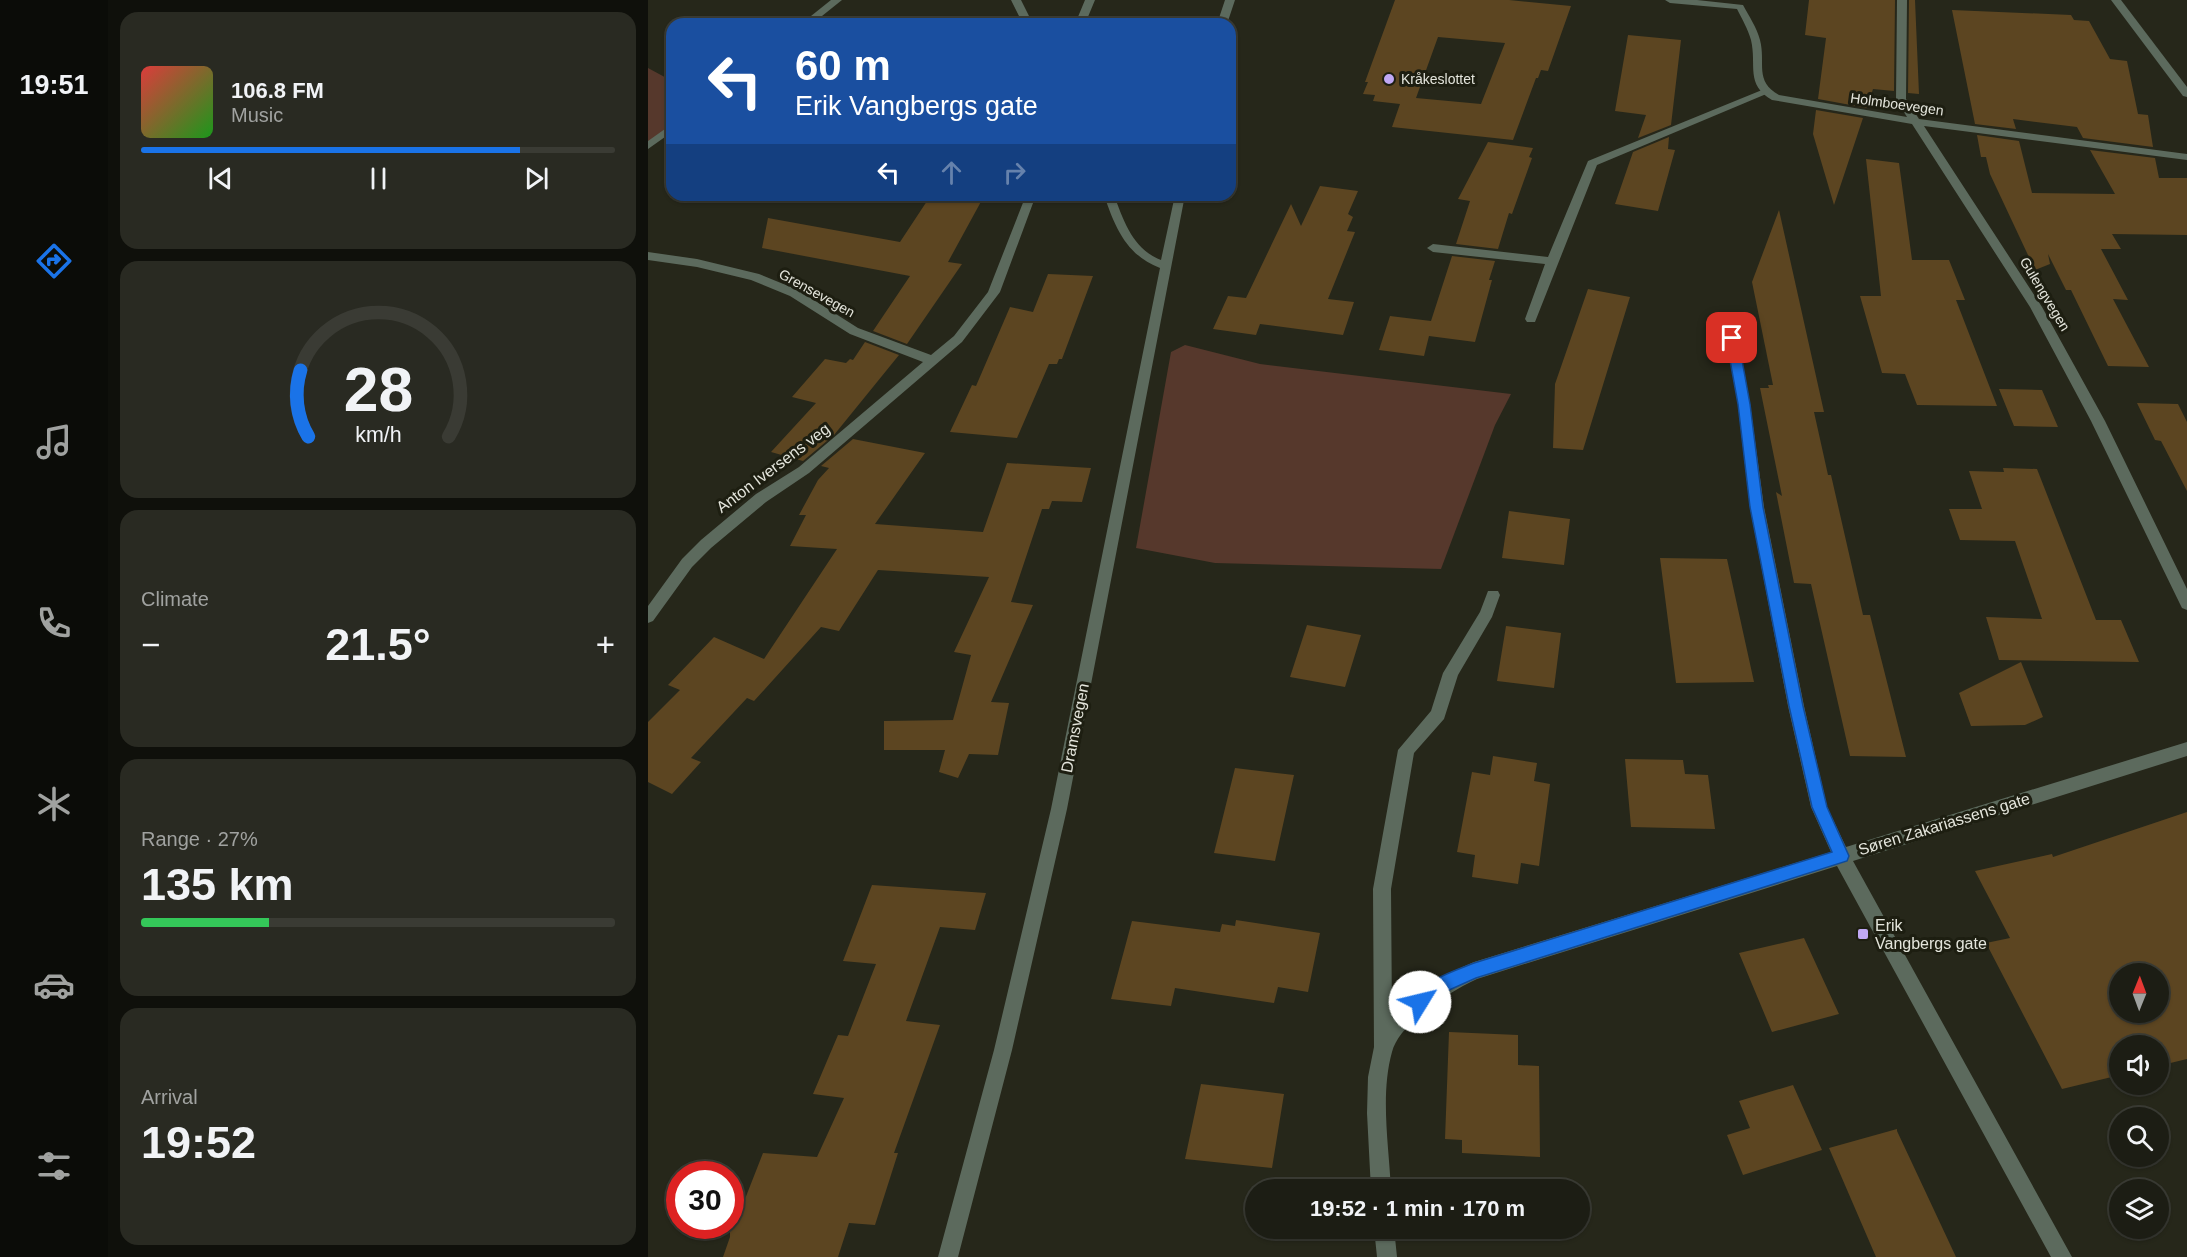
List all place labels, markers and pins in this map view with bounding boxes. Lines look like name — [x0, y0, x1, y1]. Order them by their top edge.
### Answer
place label: Kråkeslottet — [1401, 71, 1475, 87]
marker: Kråkeslottet — [1382, 72, 1396, 86]
pin — [1706, 312, 1757, 363]
place label: Erik Vangbergs gate — [1875, 917, 1987, 952]
marker: Erik Vangbergs gate — [1856, 927, 1870, 941]

